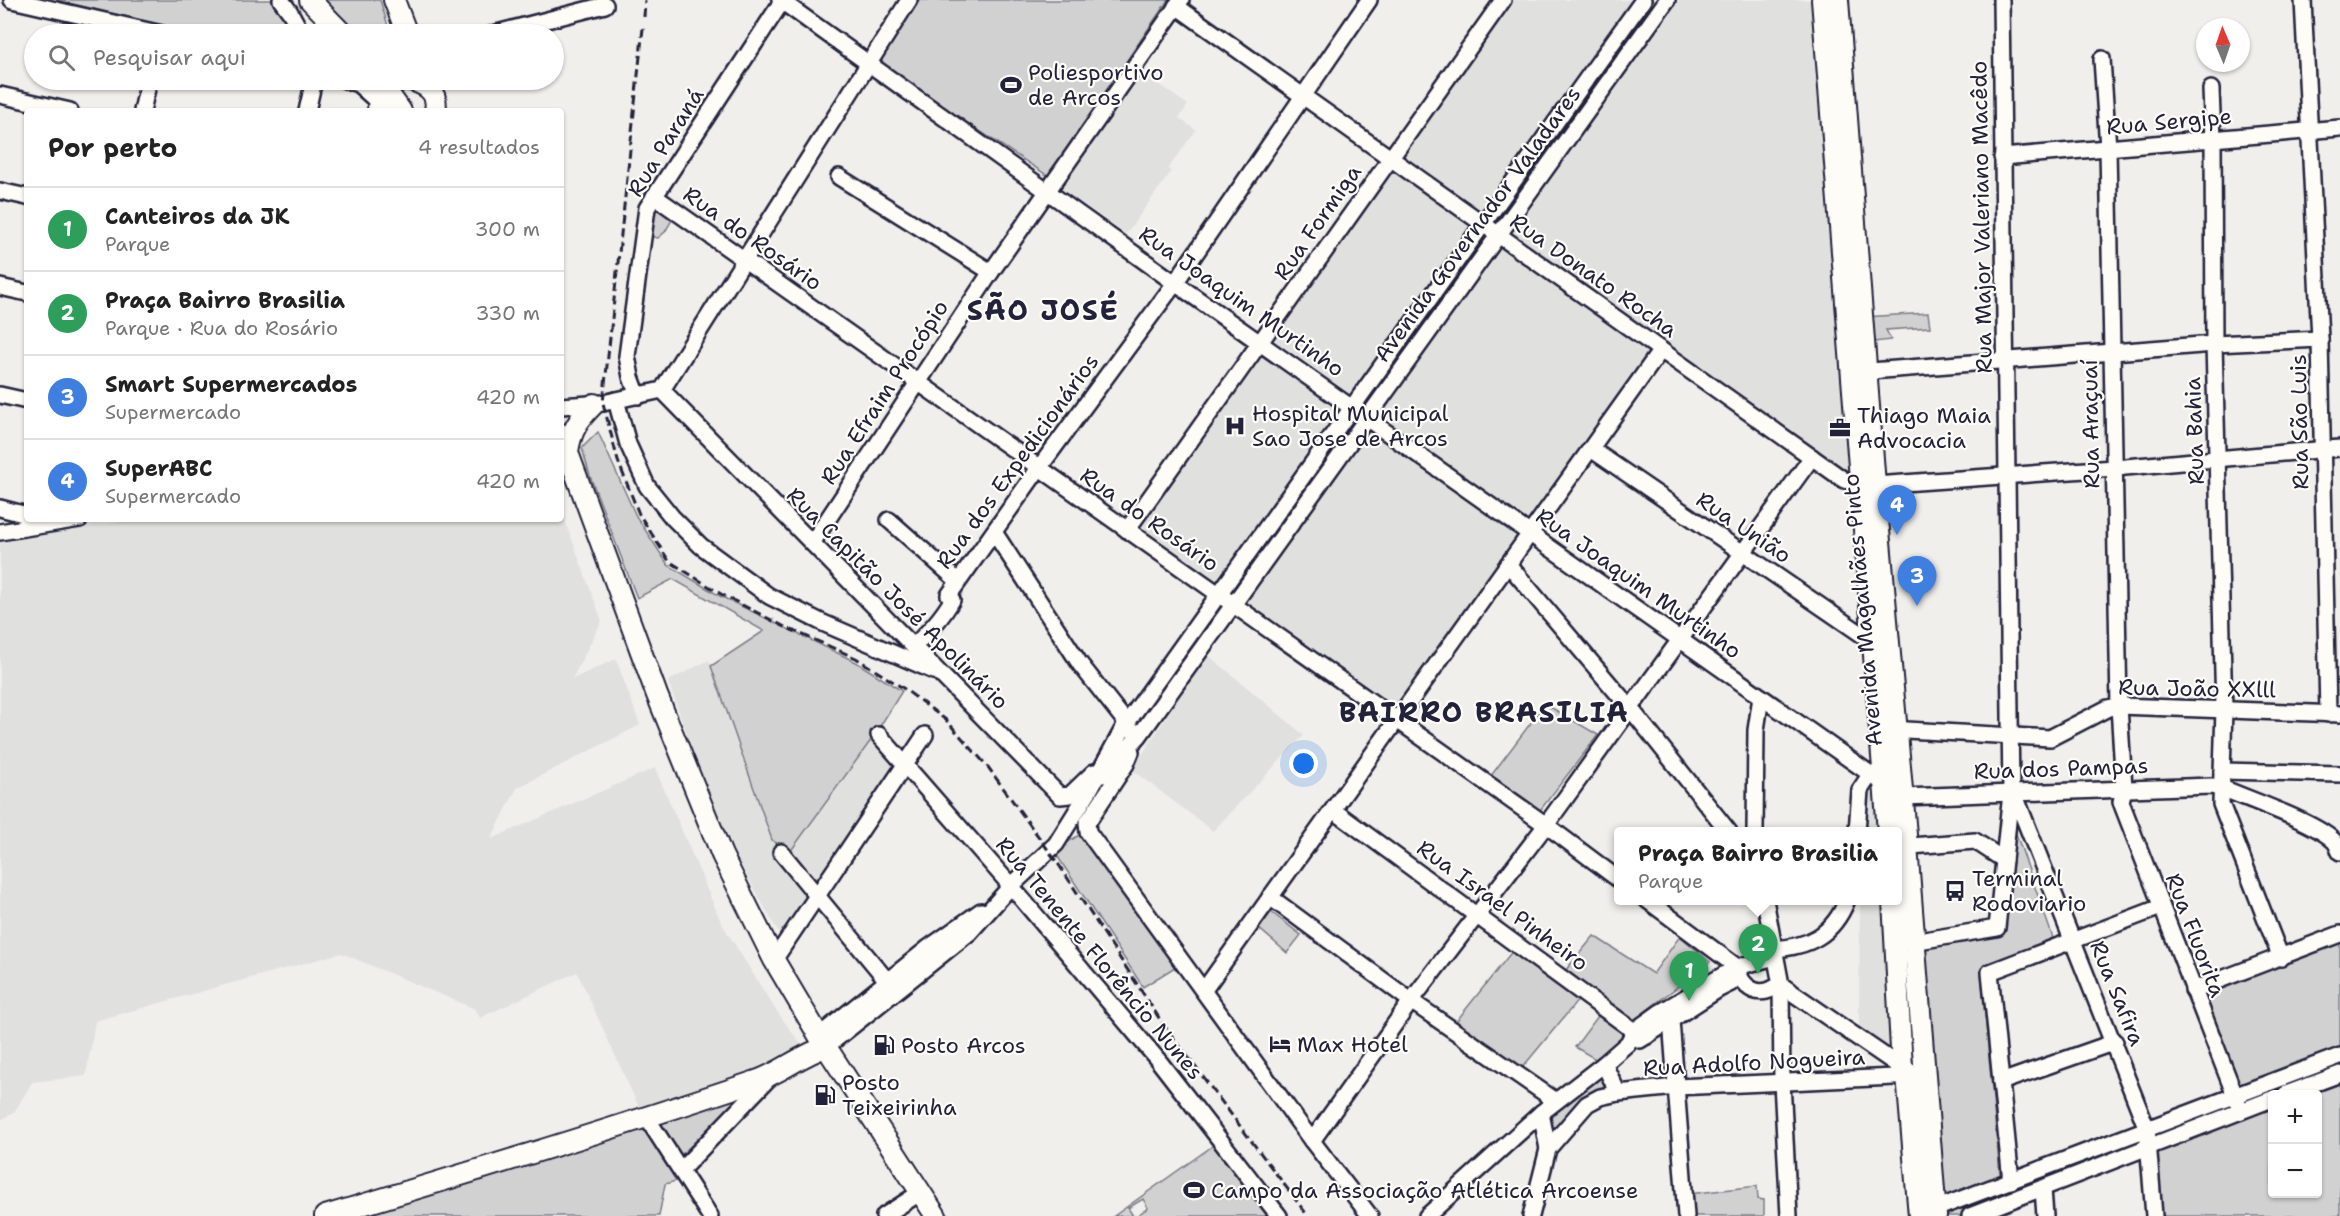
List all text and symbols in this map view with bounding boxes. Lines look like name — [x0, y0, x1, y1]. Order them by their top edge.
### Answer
north arrow — [2196, 18, 2250, 72]
search box — [24, 24, 564, 90]
icon: search — [45, 41, 78, 74]
text: Pesquisar aqui — [93, 43, 246, 72]
place label: Poliesportivo de Arcos — [1028, 58, 1164, 112]
street label: Rua Major Valeriano Macêdo — [1964, 60, 1999, 374]
sports icon: Poliesportivo de Arcos — [999, 73, 1023, 97]
street label: Avenida Governador Valadares — [1367, 81, 1587, 368]
street label: Rua Paraná — [621, 82, 710, 202]
street label: Rua Sergipe — [2105, 102, 2233, 141]
text: Por perto — [48, 130, 177, 165]
text: 4 resultados — [418, 134, 540, 160]
street label: Rua Formiga — [1267, 159, 1368, 286]
street label: Rua do Rosário — [678, 180, 828, 297]
text: Canteiros da JK — [105, 202, 289, 231]
street label: Rua Donato Rocha — [1504, 207, 1683, 344]
text: 1 — [63, 216, 72, 242]
text: 300 m — [474, 216, 540, 242]
street label: Rua Joaquim Murtinho — [1133, 219, 1350, 383]
text: Parque — [105, 231, 170, 257]
text: Praça Bairro Brasilia — [105, 286, 345, 315]
district label: SÃO JOSÉ — [967, 290, 1119, 329]
street label: Rua Efraim Procópio — [814, 294, 955, 490]
text: 2 — [61, 300, 75, 326]
text: 330 m — [476, 300, 540, 326]
text: Parque · Rua do Rosário — [105, 315, 338, 341]
street label: Rua dos Expedicionários — [930, 348, 1105, 575]
street label: Rua São Luis — [2284, 354, 2315, 490]
street label: Rua Araçuaí — [2075, 359, 2106, 489]
text: Smart Supermercados — [105, 370, 357, 399]
street label: Rua Bahia — [2178, 376, 2211, 485]
text: 3 — [61, 384, 75, 410]
text: 420 m — [476, 384, 540, 410]
text: Supermercado — [105, 399, 241, 425]
place label: Hospital Municipal Sao Jose de Arcos — [1252, 399, 1449, 453]
place label: Thiago Maia Advocacia — [1857, 401, 1991, 455]
hospital icon: Hospital Municipal Sao Jose de Arcos — [1223, 414, 1247, 438]
office icon: Thiago Maia Advocacia — [1828, 416, 1852, 440]
text: SuperABC — [105, 454, 212, 483]
street label: Rua do Rosário — [1075, 461, 1225, 578]
text: 4 — [61, 468, 75, 494]
text: 420 m — [476, 468, 540, 494]
street label: Avenida Magalhães Pinto — [1836, 472, 1889, 747]
street label: Rua Capitão José Apolinário — [780, 481, 1015, 716]
text: Supermercado — [105, 483, 241, 509]
street label: Rua União — [1690, 485, 1797, 570]
pin: 4 — [1878, 486, 1916, 535]
street label: Rua Joaquim Murtinho — [1530, 501, 1747, 665]
pin: 3 — [1898, 556, 1936, 606]
street label: Rua João XXlll — [2118, 673, 2276, 704]
district label: BAIRRO BRASILIA — [1339, 693, 1629, 731]
your location — [1289, 749, 1318, 778]
street label: Rua dos Pampas — [1973, 751, 2149, 786]
popup — [1614, 827, 1902, 905]
street label: Rua Tenente Florêncio Nunes — [989, 831, 1210, 1086]
street label: Rua Israel Pinheiro — [1411, 833, 1594, 977]
text: Praça Bairro Brasilia — [1638, 839, 1878, 868]
place label: Terminal Rodoviario — [1972, 864, 2086, 918]
text: Parque — [1638, 868, 1703, 894]
street label: Rua Fluorita — [2159, 869, 2233, 1002]
bus stop icon: Terminal Rodoviario — [1943, 879, 1967, 903]
pin: 2 — [1738, 924, 1778, 974]
street label: Rua Safira — [2083, 936, 2152, 1050]
pin: 1 — [1670, 952, 1708, 1001]
place label: Max Hotel — [1297, 1030, 1408, 1059]
place label: Posto Arcos — [901, 1031, 1026, 1060]
hotel icon: Max Hotel — [1268, 1032, 1292, 1056]
fuel station icon: Posto Arcos — [872, 1033, 896, 1057]
street label: Rua Adolfo Nogueira — [1642, 1042, 1866, 1083]
place label: Posto Teixeirinha — [842, 1068, 957, 1122]
fuel station icon: Posto Teixeirinha — [813, 1083, 837, 1107]
map controls — [2268, 1090, 2322, 1198]
button: + — [2268, 1090, 2322, 1144]
button: − — [2268, 1144, 2322, 1198]
place label: Campo da Associação Atlética Arcoense — [1211, 1176, 1638, 1205]
sports icon: Campo da Associação Atlética Arcoense — [1182, 1178, 1206, 1202]

